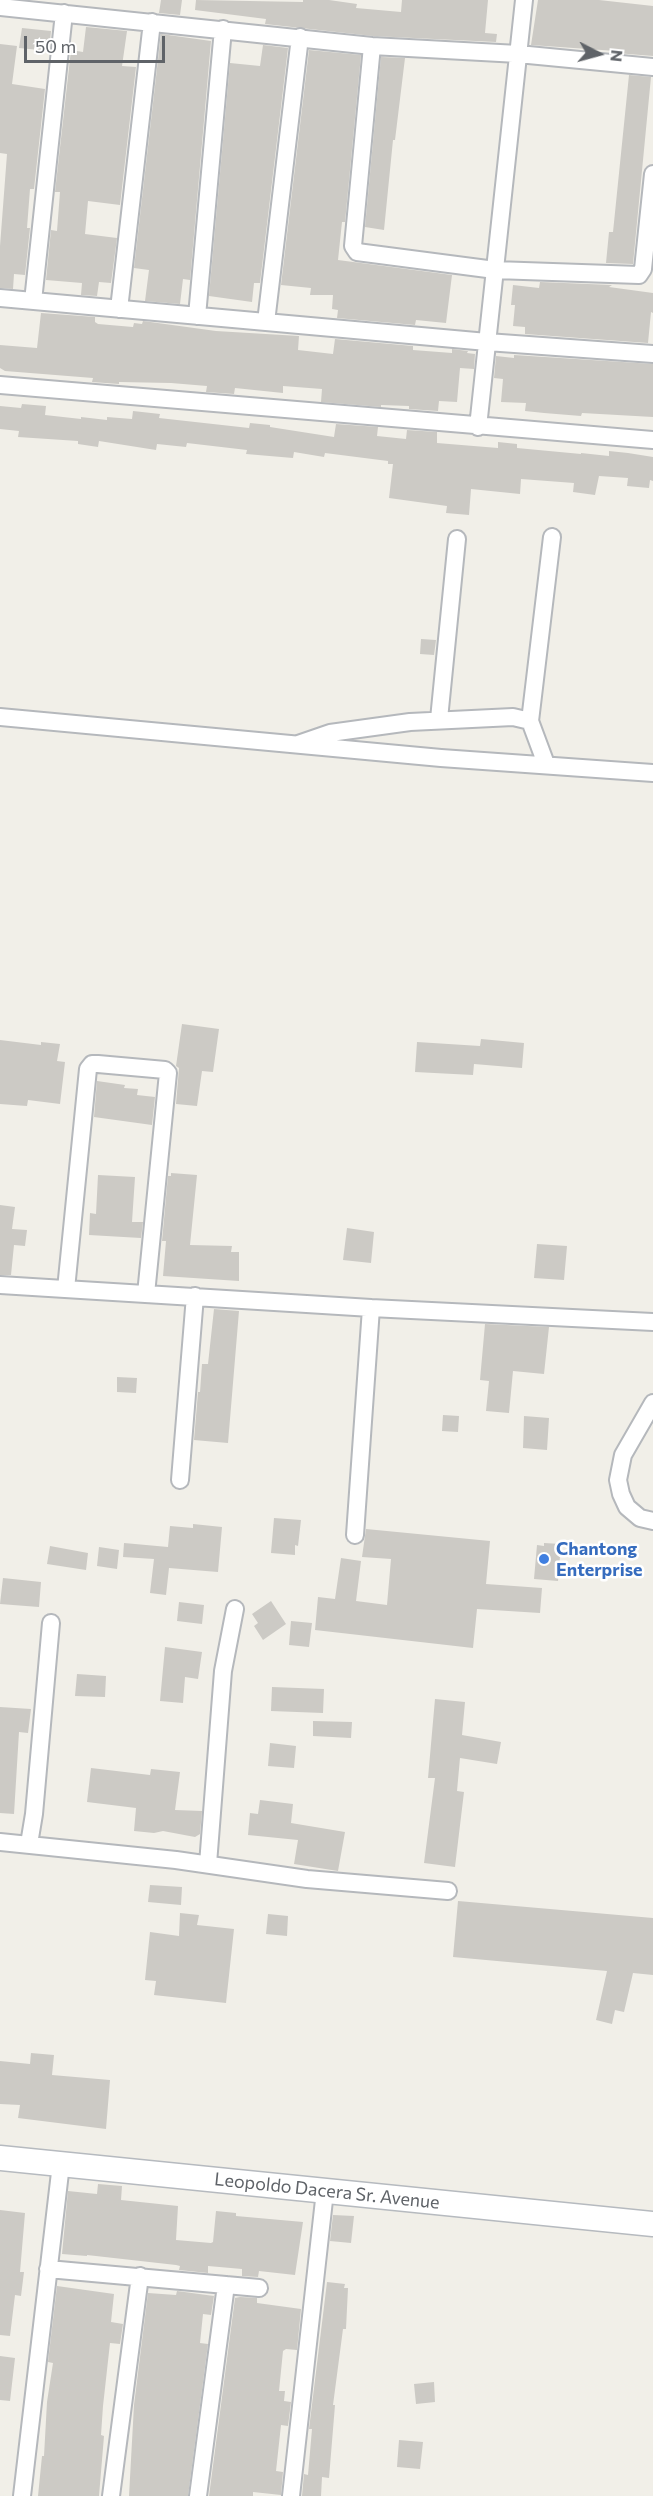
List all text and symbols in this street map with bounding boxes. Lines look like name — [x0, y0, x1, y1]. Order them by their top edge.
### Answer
scale bar — [27, 24, 168, 62]
north arrow — [569, 24, 629, 84]
text: 50 m — [35, 35, 76, 57]
text: N — [607, 49, 627, 63]
place label: Chantong Enterprise — [556, 1538, 643, 1580]
marker: Chantong Enterprise — [537, 1552, 551, 1566]
street label: Leopoldo Dacera Sr. Avenue — [213, 2168, 441, 2214]

